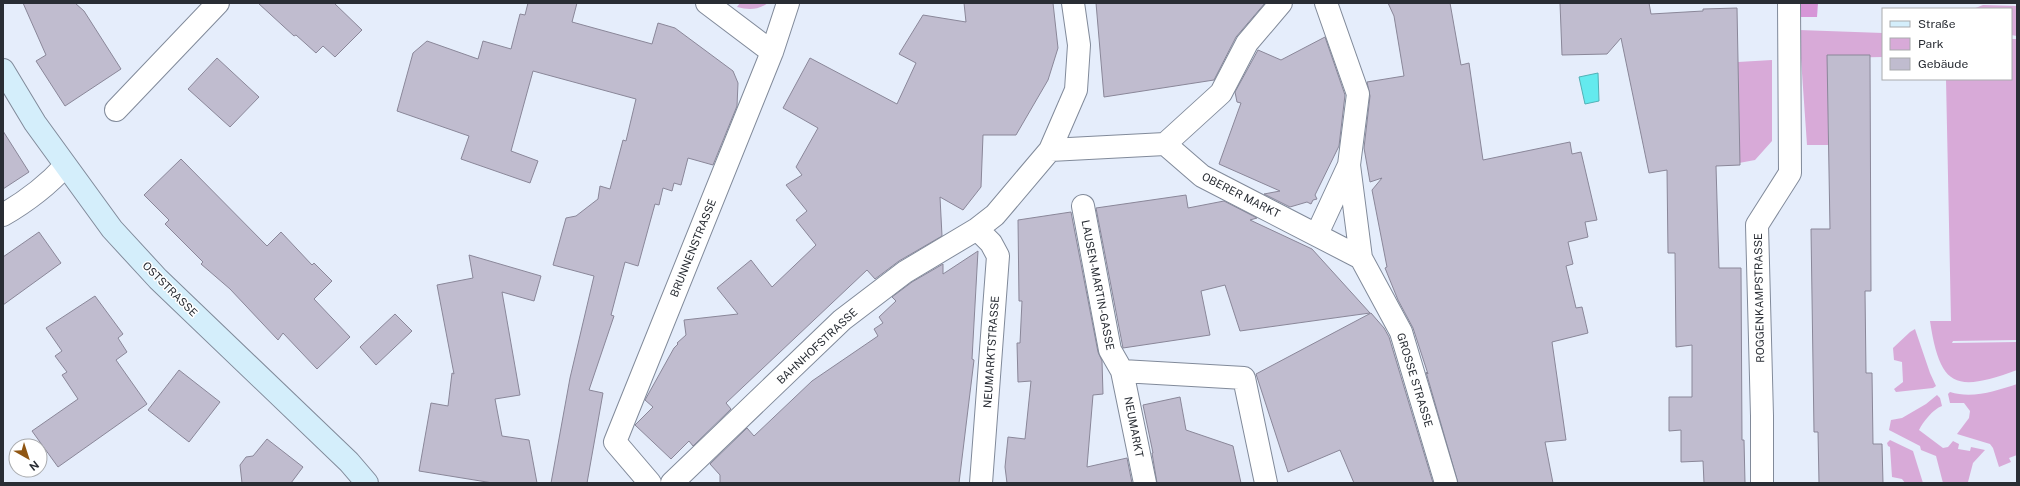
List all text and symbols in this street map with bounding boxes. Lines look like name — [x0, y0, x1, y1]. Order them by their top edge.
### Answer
legend — [1882, 8, 2012, 80]
text: Straße — [1918, 17, 1956, 31]
text: Park — [1918, 37, 1944, 51]
text: Gebäude — [1918, 57, 1968, 71]
street label: OBERER MARKT — [1200, 170, 1282, 220]
street label: BRUNNENSTRASSE — [668, 197, 718, 299]
street label: LAUSEN-MARTIN-GASSE — [1079, 219, 1117, 351]
street label: ROGGENKAMPSTRASSE — [1752, 233, 1766, 363]
street label: OSTSTRASSE — [140, 259, 200, 319]
street label: NEUMARKTSTRASSE — [981, 295, 1001, 408]
street label: BAHNHOFSTRASSE — [774, 306, 860, 386]
street label: GROSSE STRASSE — [1395, 331, 1435, 429]
street label: NEUMARKT — [1122, 395, 1146, 459]
north arrow — [8, 438, 48, 478]
text: N — [27, 458, 41, 473]

